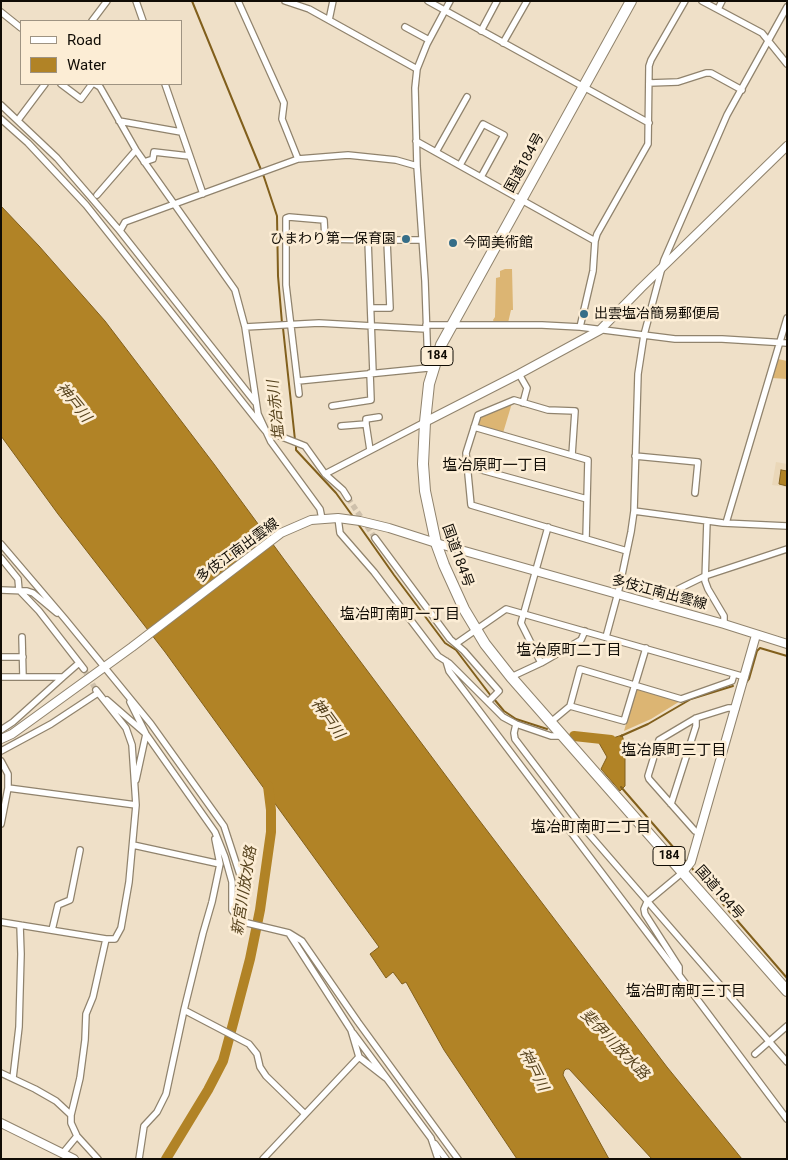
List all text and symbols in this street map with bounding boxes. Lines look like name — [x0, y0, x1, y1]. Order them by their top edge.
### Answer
legend — [20, 20, 182, 85]
text: Road — [67, 31, 101, 49]
text: Water — [67, 56, 106, 74]
street label: 国道184号 — [502, 130, 548, 196]
place label: ひまわり第一保育園 — [270, 231, 396, 247]
marker: ひまわり第一保育園 — [400, 233, 412, 245]
place label: 今岡美術館 — [463, 235, 533, 251]
marker: 今岡美術館 — [447, 237, 459, 249]
place label: 出雲塩冶簡易郵便局 — [594, 306, 720, 322]
marker: 出雲塩冶簡易郵便局 — [578, 308, 590, 320]
road number: 184 — [421, 346, 453, 366]
water label: 塩冶赤川 — [265, 379, 289, 441]
water label: 神戸川 — [52, 380, 94, 426]
district label: 塩冶原町一丁目 — [443, 457, 547, 475]
street label: 多伎江南出雲線 — [193, 515, 283, 587]
street label: 国道184号 — [438, 522, 476, 590]
street label: 多伎江南出雲線 — [609, 572, 709, 614]
district label: 塩冶町南町一丁目 — [340, 606, 460, 624]
district label: 塩冶原町二丁目 — [517, 642, 621, 660]
water label: 神戸川 — [306, 696, 348, 742]
district label: 塩冶原町三丁目 — [622, 742, 726, 760]
district label: 塩冶町南町二丁目 — [531, 819, 651, 837]
water label: 新宮川放水路 — [229, 845, 261, 937]
road number: 184 — [653, 846, 685, 866]
street label: 国道184号 — [691, 863, 747, 923]
district label: 塩冶町南町三丁目 — [626, 983, 746, 1001]
water label: 斐伊川放水路 — [576, 1006, 652, 1084]
water label: 神戸川 — [515, 1046, 551, 1094]

